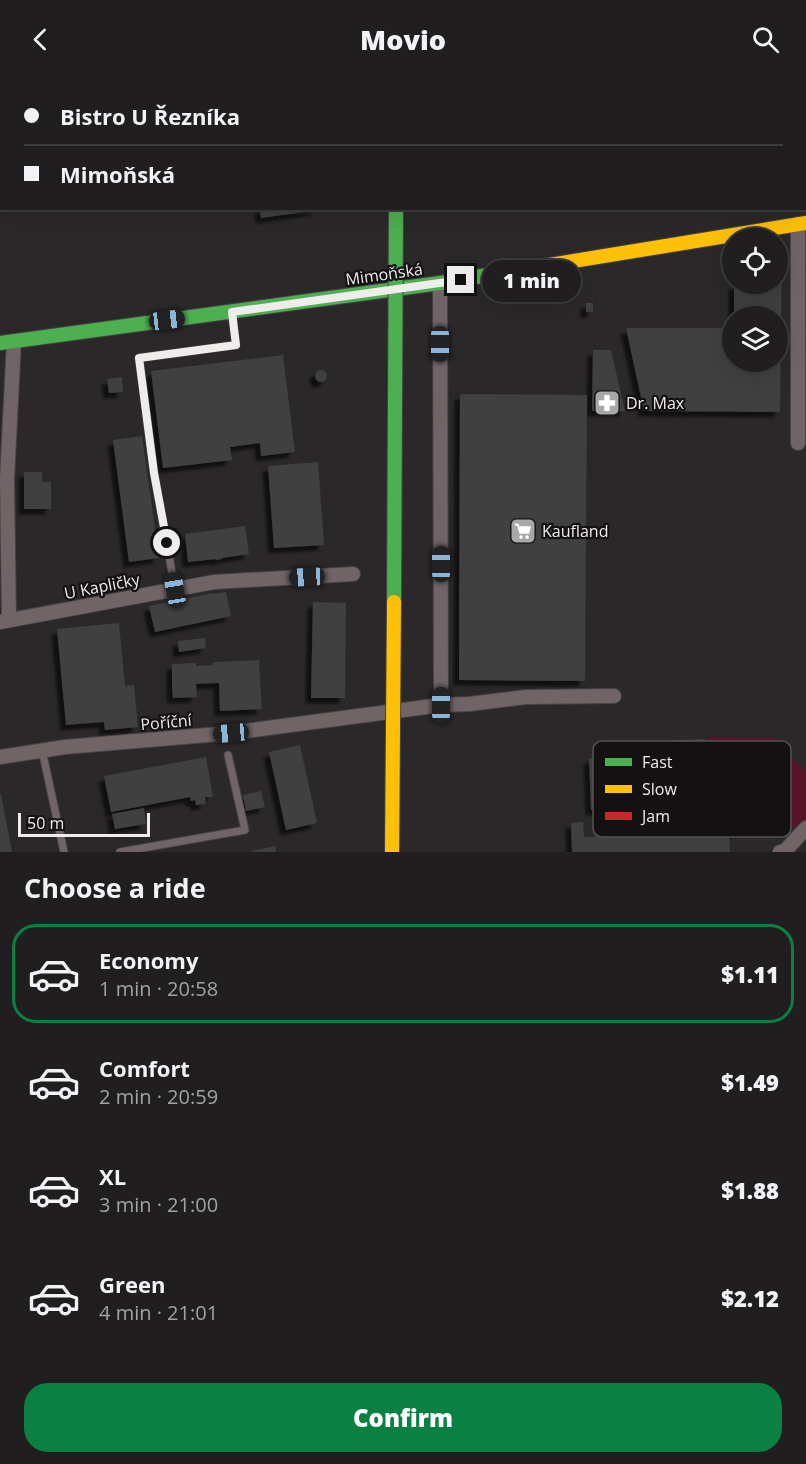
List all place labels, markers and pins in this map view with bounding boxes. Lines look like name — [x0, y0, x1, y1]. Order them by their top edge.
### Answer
pharmacy icon: Dr. Max — [592, 388, 622, 418]
place label: Dr. Max — [626, 392, 685, 414]
supermarket icon: Kaufland — [508, 516, 538, 546]
place label: Kaufland — [542, 520, 608, 542]

